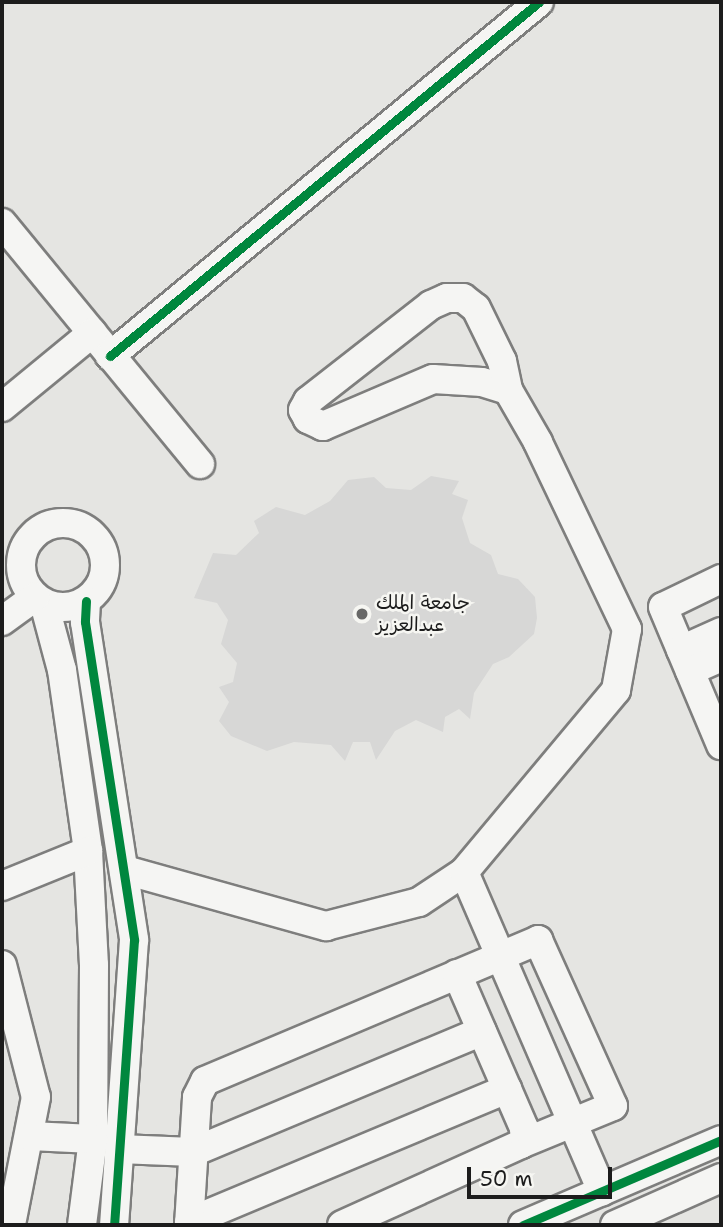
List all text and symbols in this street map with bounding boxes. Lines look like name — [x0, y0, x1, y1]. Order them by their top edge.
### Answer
place label: جامعة الملك عبدالعزيز — [376, 592, 470, 636]
marker: جامعة الملك عبدالعزيز — [354, 606, 370, 622]
scale bar — [471, 1154, 616, 1198]
text: 50 m — [480, 1165, 533, 1193]

